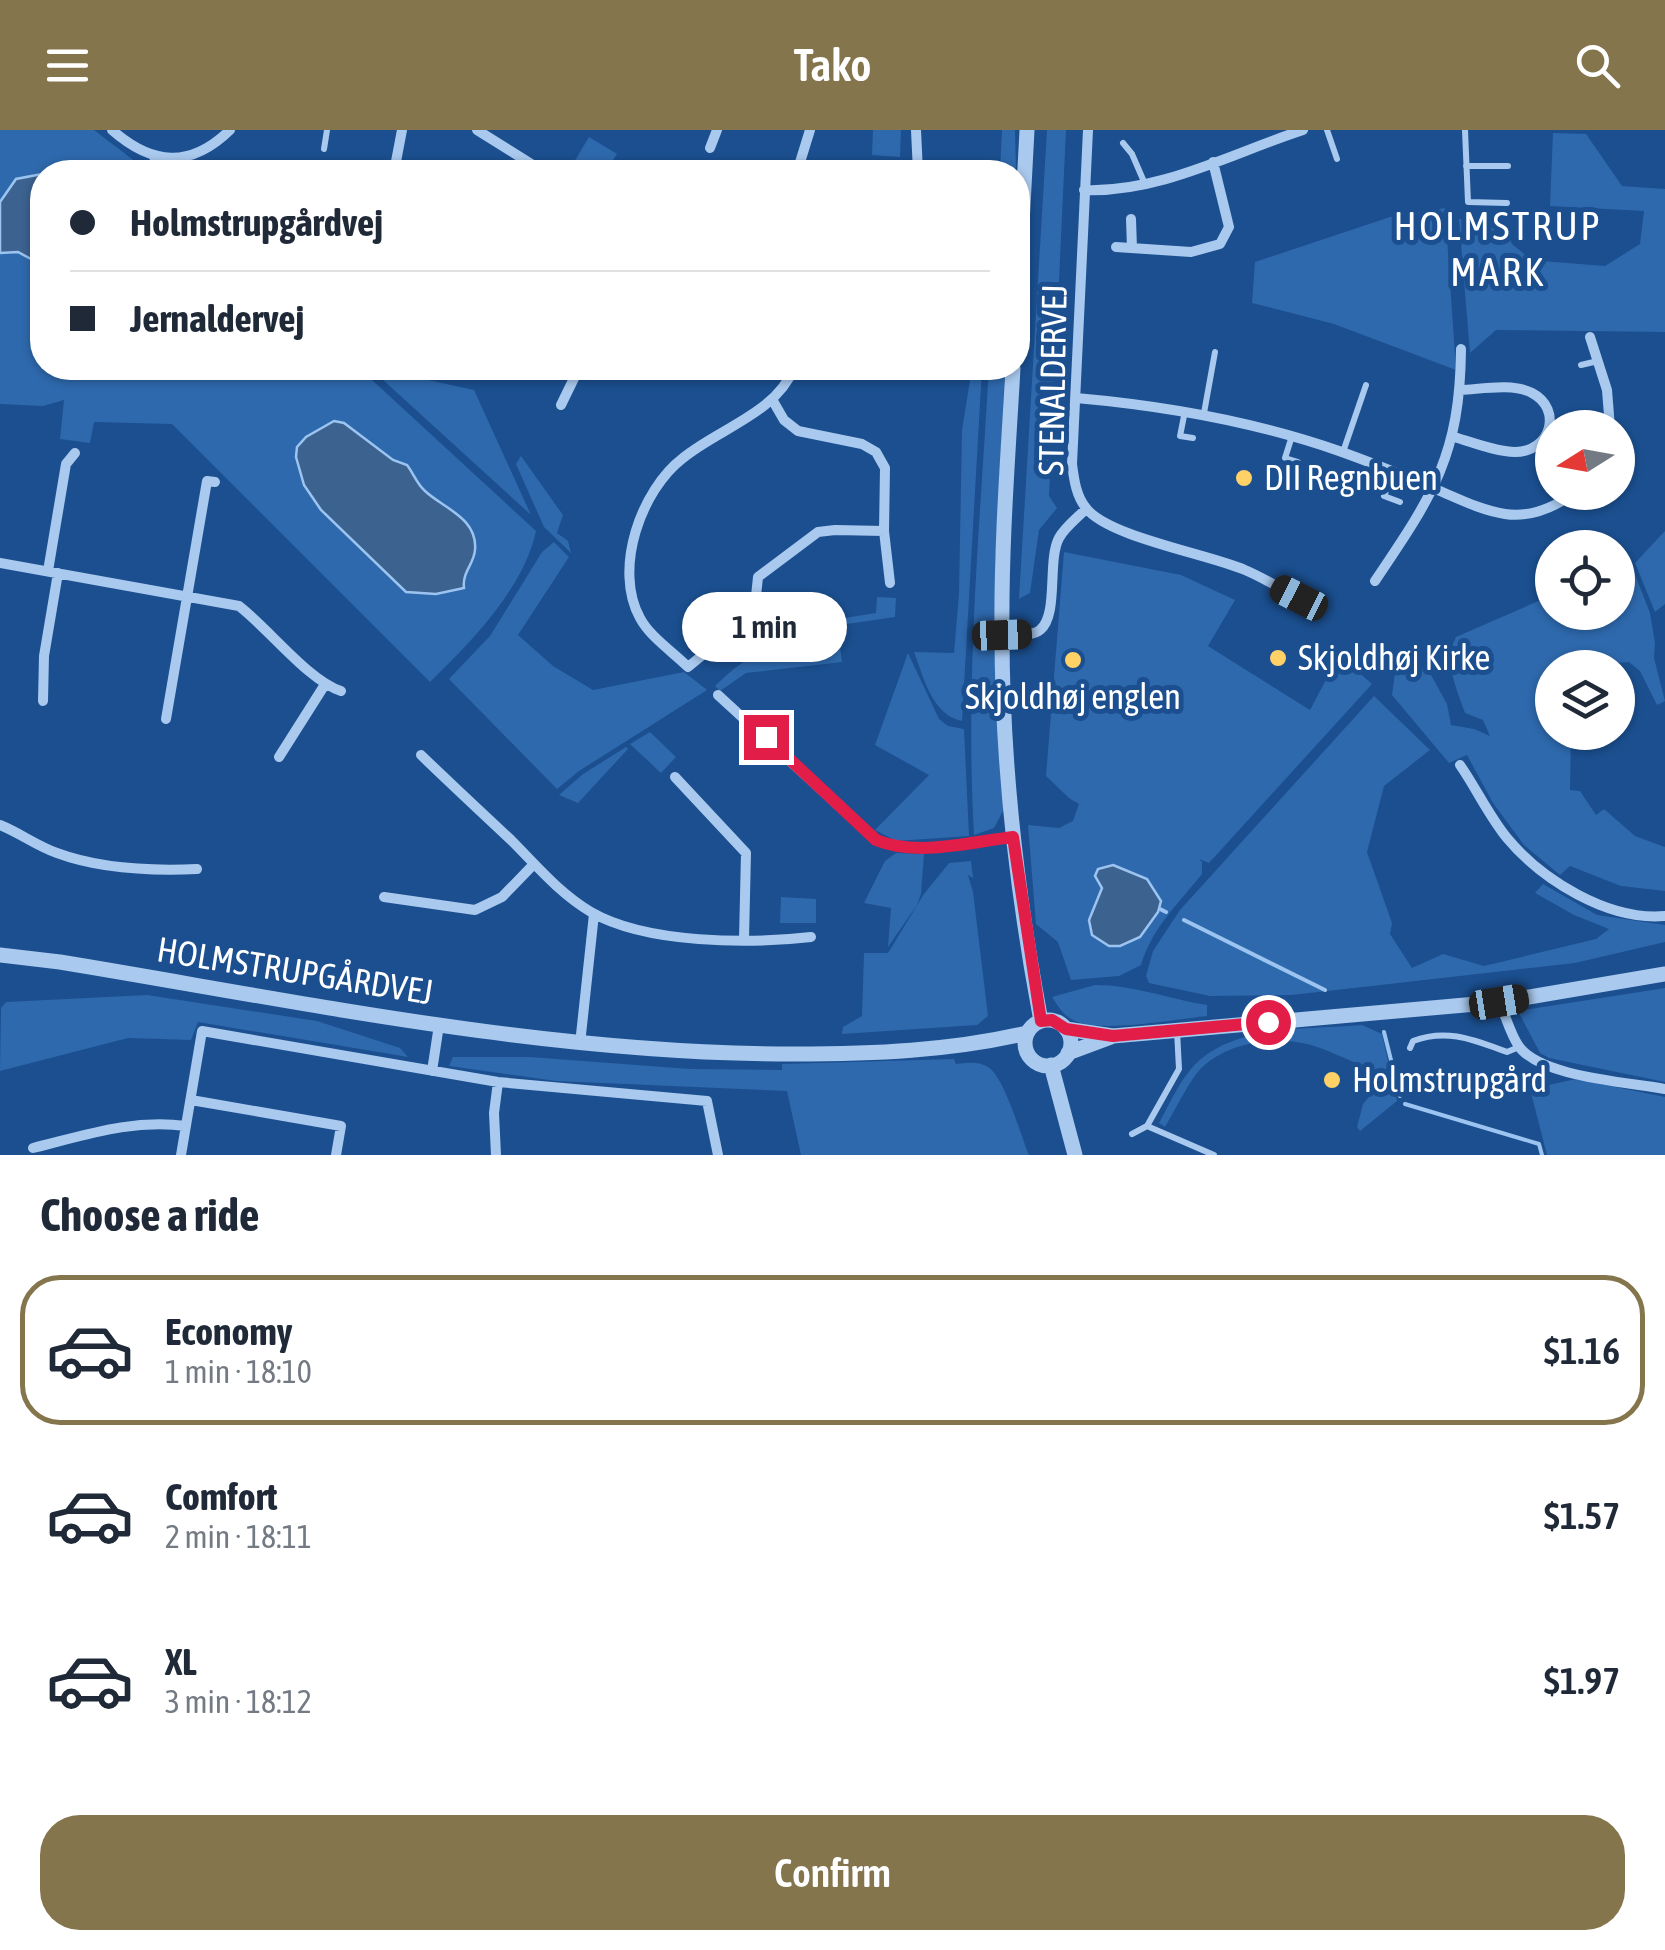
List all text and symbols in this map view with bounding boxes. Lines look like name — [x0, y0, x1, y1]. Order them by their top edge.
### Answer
icon: menu — [40, 38, 95, 93]
icon: search — [1570, 38, 1625, 93]
text: Tako — [794, 39, 871, 91]
text: Holmstrupgårdvej — [130, 201, 383, 244]
district label: HOLMSTRUP MARK — [1394, 203, 1602, 294]
street label: STENALDERVEJ — [1030, 284, 1074, 476]
text: Jernaldervej — [130, 297, 304, 340]
north arrow — [1535, 410, 1635, 510]
map controls — [1535, 410, 1635, 750]
place label: DII Regnbuen — [1264, 457, 1438, 497]
marker: DII Regnbuen — [1233, 467, 1255, 489]
button: locate — [1535, 530, 1635, 630]
car — [1265, 571, 1333, 625]
callout: 1 min — [684, 592, 848, 662]
text: 1 min — [732, 608, 797, 645]
car — [971, 619, 1033, 651]
place label: Skjoldhøj Kirke — [1298, 637, 1491, 677]
marker: Skjoldhøj Kirke — [1267, 647, 1289, 669]
marker: Skjoldhøj englen — [1062, 649, 1084, 671]
button: layers — [1535, 650, 1635, 750]
place label: Skjoldhøj englen — [965, 676, 1181, 716]
route end — [744, 715, 789, 760]
street label: HOLMSTRUPGÅRDVEJ — [154, 928, 436, 1012]
car — [1467, 982, 1531, 1022]
route start — [1246, 1000, 1291, 1045]
place label: Holmstrupgård — [1352, 1059, 1547, 1099]
marker: Holmstrupgård — [1321, 1069, 1343, 1091]
text: Choose a ride — [40, 1189, 259, 1241]
icon: car — [45, 1305, 135, 1395]
text: Economy — [165, 1310, 292, 1353]
text: $1.16 — [1544, 1329, 1620, 1372]
text: 1 min · 18:10 — [165, 1353, 312, 1390]
icon: car — [45, 1470, 135, 1560]
text: Comfort — [165, 1475, 277, 1518]
text: $1.57 — [1544, 1494, 1620, 1537]
text: 2 min · 18:11 — [165, 1518, 312, 1555]
icon: car — [45, 1635, 135, 1725]
text: XL — [165, 1640, 197, 1683]
text: $1.97 — [1544, 1659, 1620, 1702]
text: 3 min · 18:12 — [165, 1683, 312, 1720]
button: Confirm — [40, 1815, 1625, 1930]

